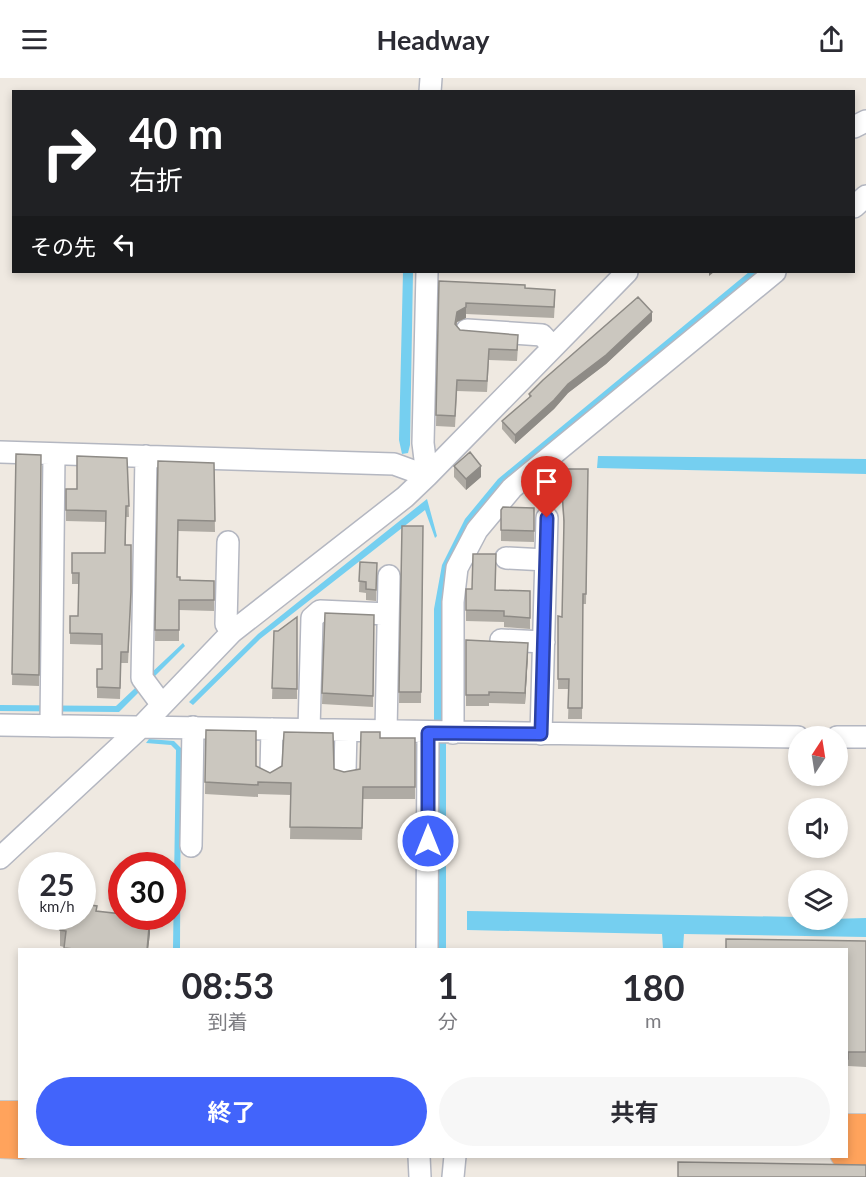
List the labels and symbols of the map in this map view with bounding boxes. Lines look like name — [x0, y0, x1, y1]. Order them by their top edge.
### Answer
pin — [521, 456, 572, 518]
north arrow — [788, 726, 848, 786]
position arrow — [396, 809, 460, 873]
speed limit sign: 30 — [108, 852, 186, 930]

